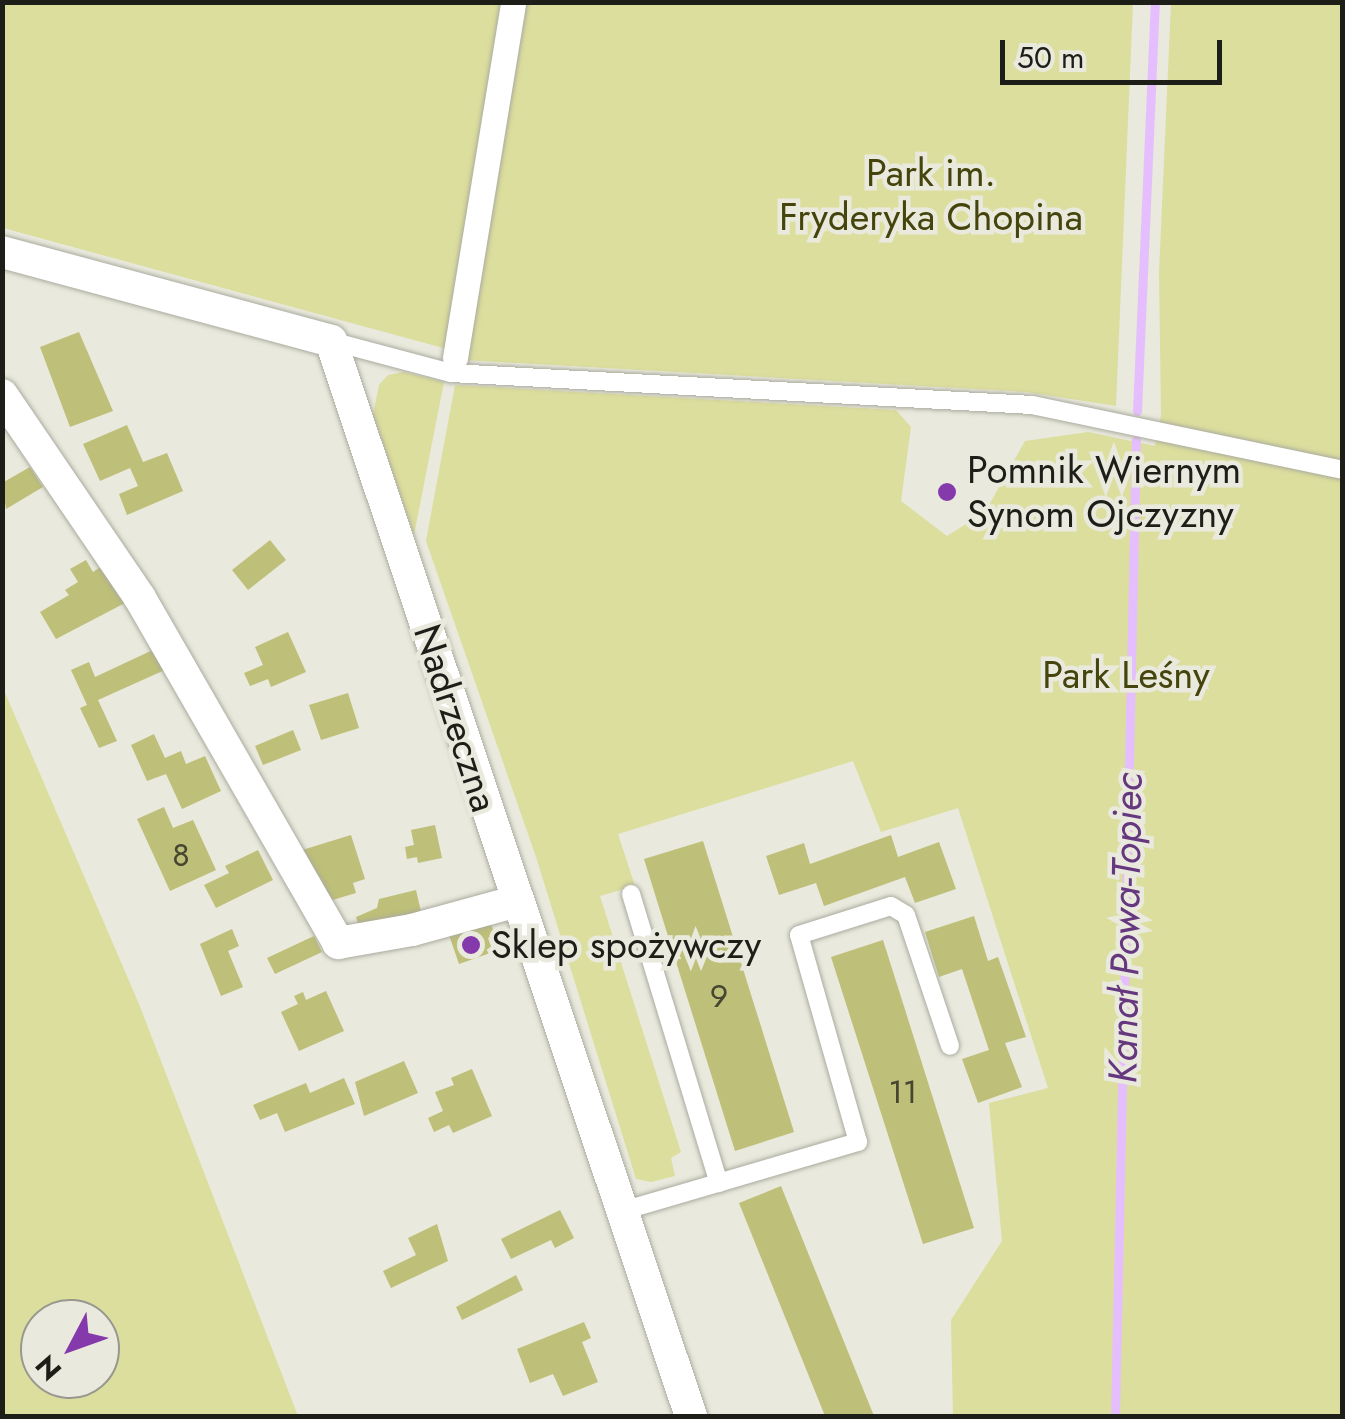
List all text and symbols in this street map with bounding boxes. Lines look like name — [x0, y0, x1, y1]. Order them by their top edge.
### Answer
scale bar — [1005, 20, 1228, 82]
text: 50 m — [1017, 36, 1084, 79]
park label: Park im. Fryderyka Chopina — [779, 150, 1083, 240]
place label: Pomnik Wiernym Synom Ojczyzny — [967, 447, 1241, 536]
marker: Pomnik Wiernym Synom Ojczyzny — [936, 481, 958, 503]
street label: Nadrzeczna — [404, 619, 508, 817]
park label: Park Leśny — [1042, 652, 1210, 698]
water label: Kanał Powa-Topiec — [1098, 772, 1152, 1084]
house number: 8 — [172, 836, 190, 874]
place label: Sklep spożywczy — [491, 922, 761, 968]
marker: Sklep spożywczy — [460, 934, 482, 956]
house number: 9 — [710, 977, 728, 1015]
house number: 11 — [889, 1073, 917, 1111]
north arrow — [20, 1299, 120, 1399]
text: N — [26, 1346, 71, 1390]

